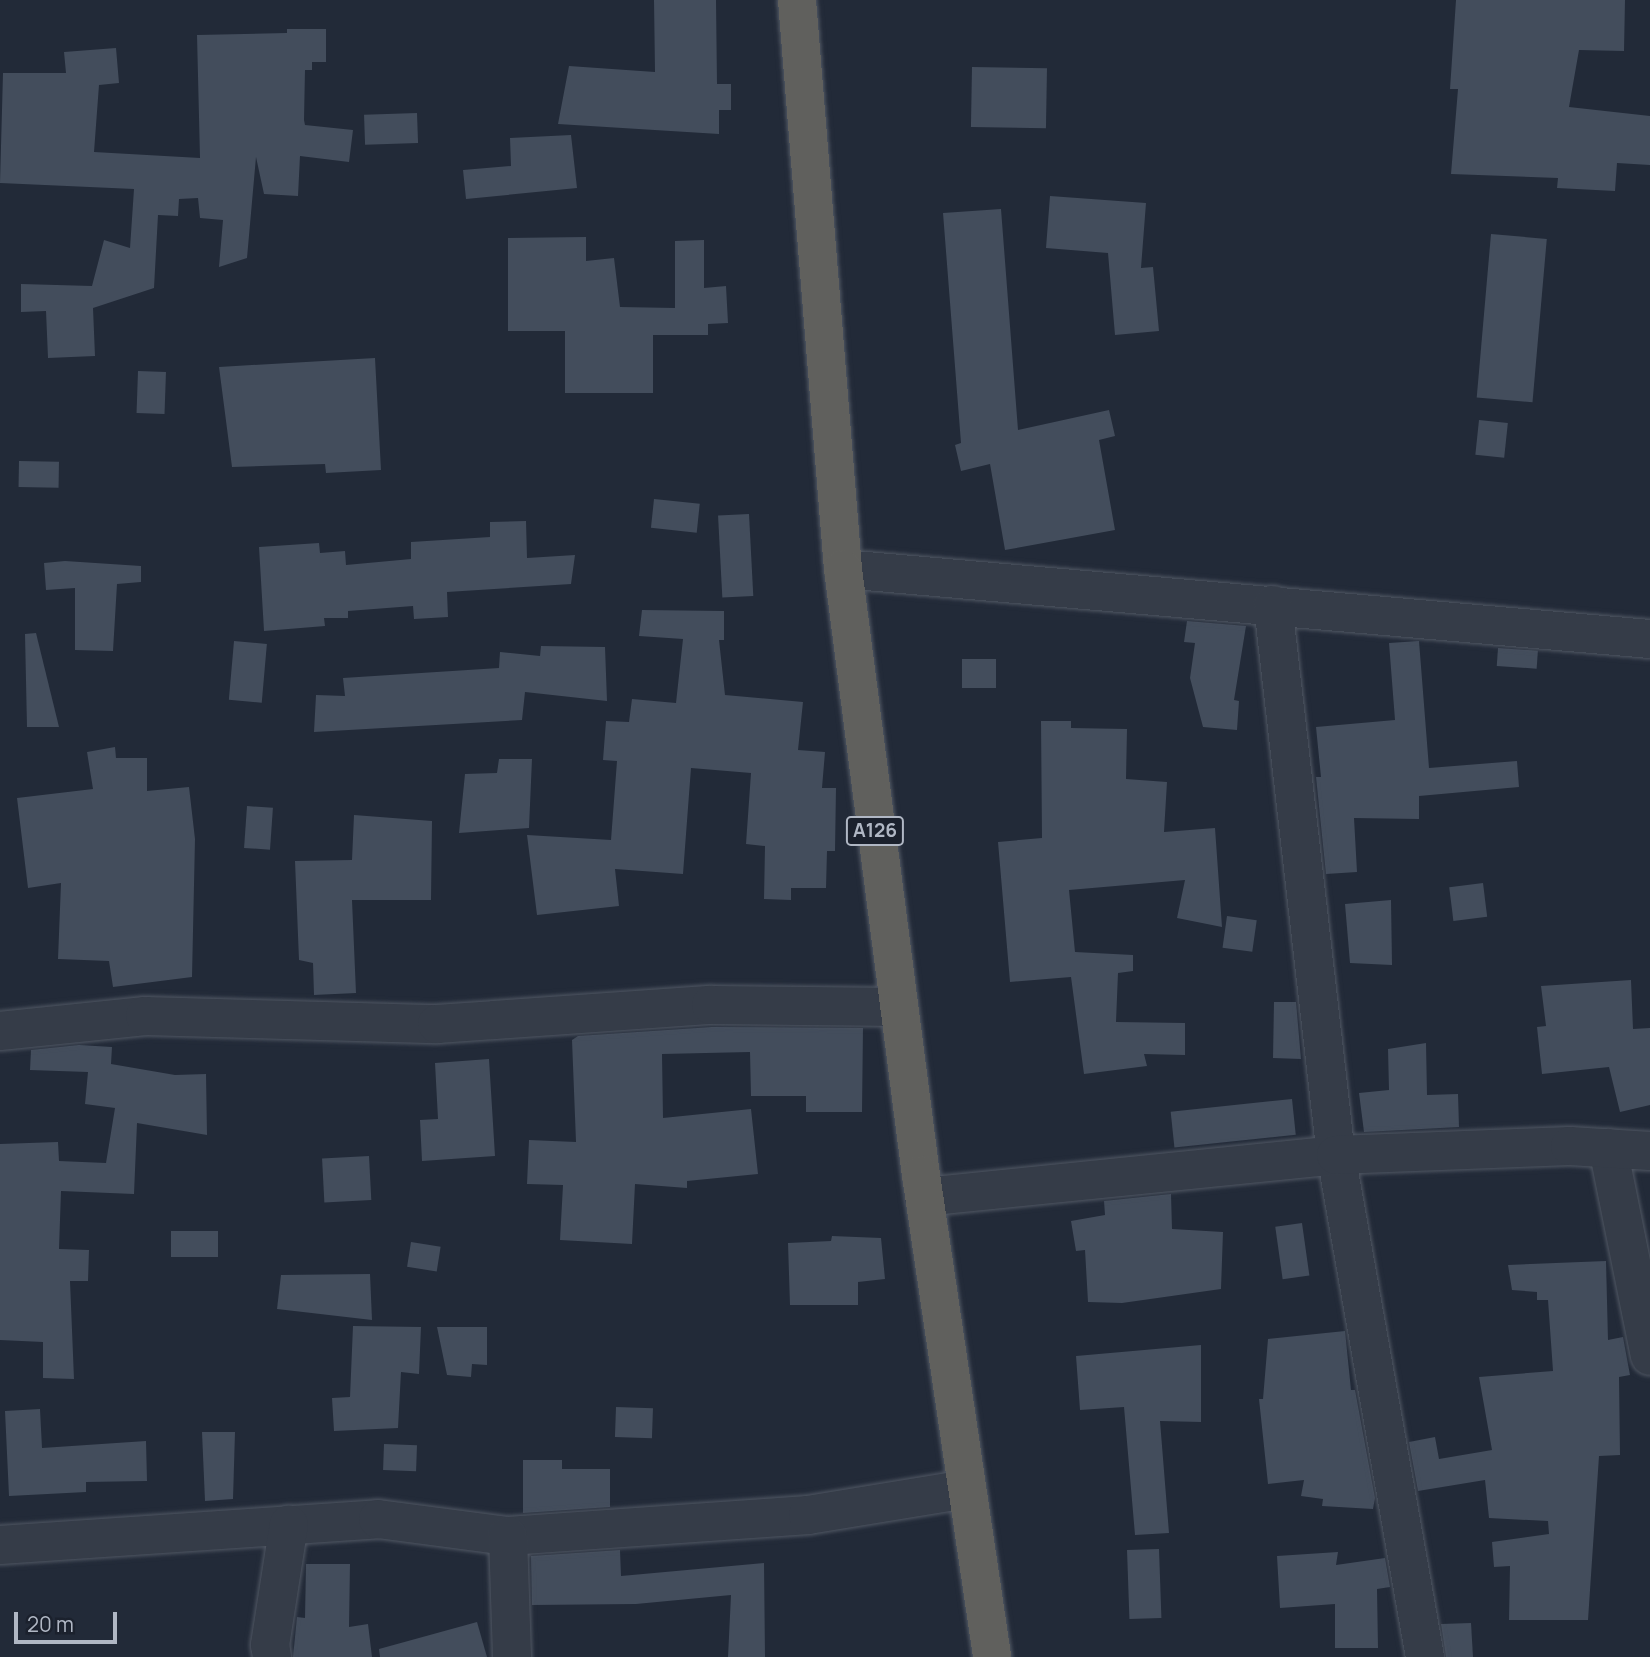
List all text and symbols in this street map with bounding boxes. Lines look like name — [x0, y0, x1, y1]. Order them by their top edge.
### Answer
road number: A126 — [845, 816, 905, 846]
scale bar — [18, 1598, 121, 1642]
text: 20 m — [27, 1610, 74, 1638]

